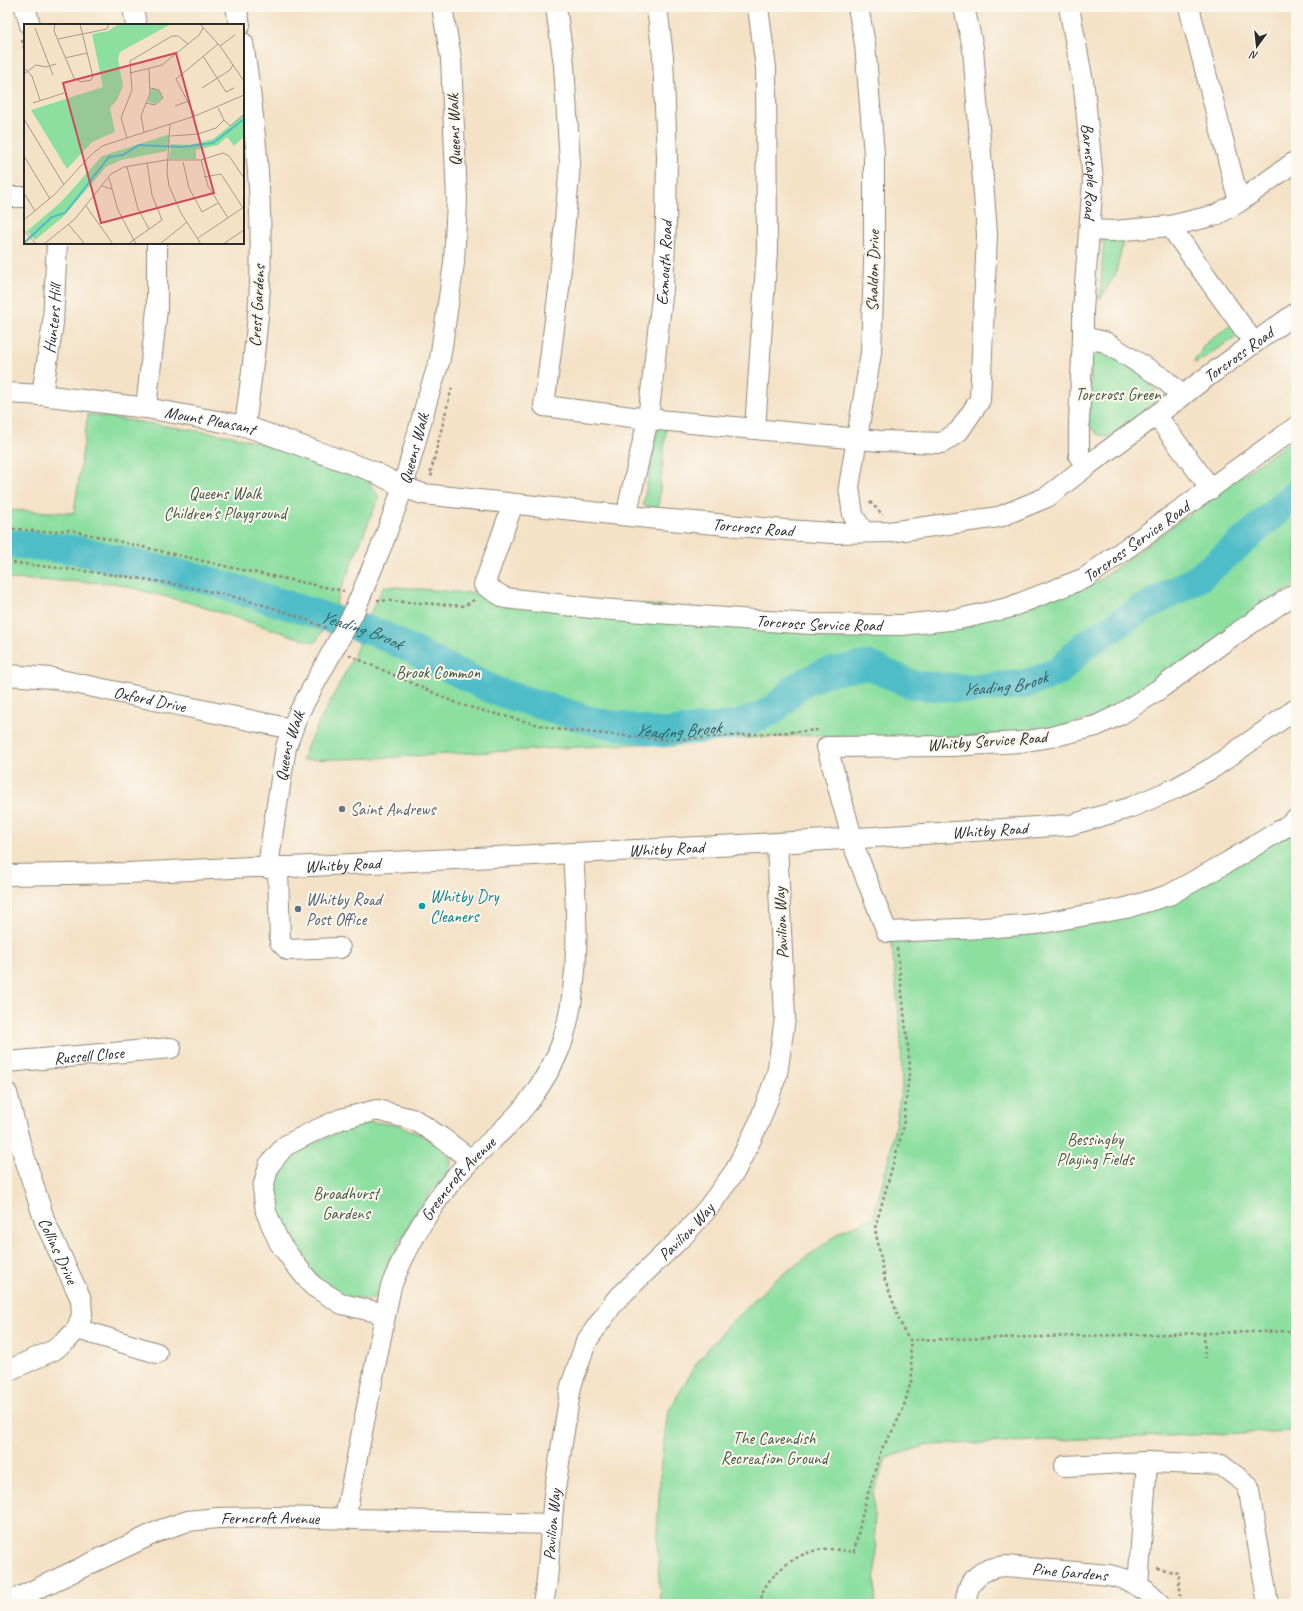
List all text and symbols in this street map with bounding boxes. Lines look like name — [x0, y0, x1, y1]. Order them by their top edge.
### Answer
inset map — [24, 24, 244, 244]
north arrow — [1237, 26, 1277, 66]
text: N — [1247, 47, 1260, 63]
street label: Queens Walk — [442, 92, 466, 166]
street label: Barnstaple Road — [1077, 123, 1104, 222]
street label: Exmouth Road — [651, 217, 677, 306]
street label: Shaldon Drive — [862, 229, 884, 312]
street label: Crest Gardens — [244, 262, 270, 348]
street label: Hunters Hill — [38, 281, 66, 355]
street label: Torcross Road — [1199, 321, 1279, 387]
park label: Torcross Green — [1075, 384, 1162, 405]
street label: Mount Pleasant — [163, 401, 261, 440]
street label: Queens Walk — [394, 409, 434, 486]
park label: Queens Walk Children's Playground — [164, 483, 289, 524]
street label: Torcross Service Road — [1079, 495, 1195, 587]
street label: Torcross Road — [712, 513, 797, 541]
water label: Yeading Brook — [318, 605, 409, 656]
street label: Torcross Service Road — [756, 610, 884, 635]
park label: Brook Common — [396, 662, 481, 683]
water label: Yeading Brook — [962, 664, 1054, 700]
street label: Oxford Drive — [112, 681, 189, 717]
street label: Queens Walk — [270, 706, 309, 783]
water label: Yeading Brook — [634, 716, 725, 745]
street label: Whitby Service Road — [927, 726, 1051, 756]
place label: Saint Andrews — [350, 799, 437, 820]
marker: Saint Andrews — [337, 804, 347, 814]
street label: Whitby Road — [952, 817, 1031, 843]
street label: Whitby Road — [628, 836, 708, 861]
street label: Whitby Road — [305, 852, 384, 877]
street label: Pavilion Way — [769, 885, 793, 959]
place label: Whitby Dry Cleaners — [430, 886, 500, 927]
place label: Whitby Road Post Office — [306, 889, 385, 930]
marker: Whitby Dry Cleaners — [417, 901, 427, 911]
marker: Whitby Road Post Office — [293, 904, 303, 914]
street label: Russell Close — [53, 1041, 126, 1068]
park label: Bessingby Playing Fields — [1057, 1129, 1136, 1170]
street label: Greencroft Avenue — [416, 1131, 501, 1225]
park label: Broadhurst Gardens — [313, 1183, 381, 1224]
street label: Pavilion Way — [654, 1198, 719, 1265]
street label: Collins Drive — [34, 1214, 83, 1288]
park label: The Cavendish Recreation Ground — [721, 1428, 830, 1469]
street label: Pavilion Way — [538, 1486, 566, 1561]
street label: Ferncroft Avenue — [221, 1506, 321, 1529]
street label: Pine Gardens — [1031, 1558, 1110, 1585]

